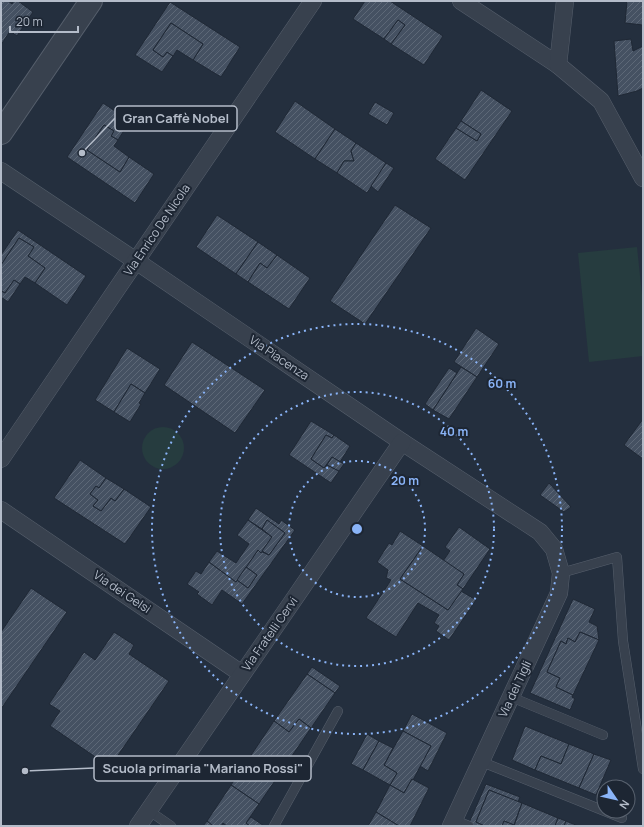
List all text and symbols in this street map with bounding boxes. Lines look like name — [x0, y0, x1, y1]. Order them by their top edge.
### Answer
scale bar — [10, 8, 78, 34]
text: 20 m — [16, 13, 43, 30]
callout: Gran Caffè Nobel — [115, 106, 237, 131]
text: Gran Caffè Nobel — [123, 109, 229, 127]
street label: Via Enrico De Nicola — [119, 180, 194, 279]
street label: Via Piacenza — [246, 331, 312, 384]
text: 60 m — [488, 375, 516, 392]
text: 40 m — [440, 423, 468, 440]
text: 20 m — [391, 472, 419, 489]
centre of rings — [350, 522, 364, 536]
street label: Via dei Gelsi — [90, 566, 154, 617]
street label: Via Fratelli Cervi — [238, 593, 301, 674]
street label: Via dei Tigli — [494, 658, 535, 720]
callout: Scuola primaria "Mariano Rossi" — [94, 756, 311, 781]
text: Scuola primaria "Mariano Rossi" — [103, 759, 303, 777]
north arrow — [596, 779, 636, 819]
text: N — [616, 797, 633, 812]

